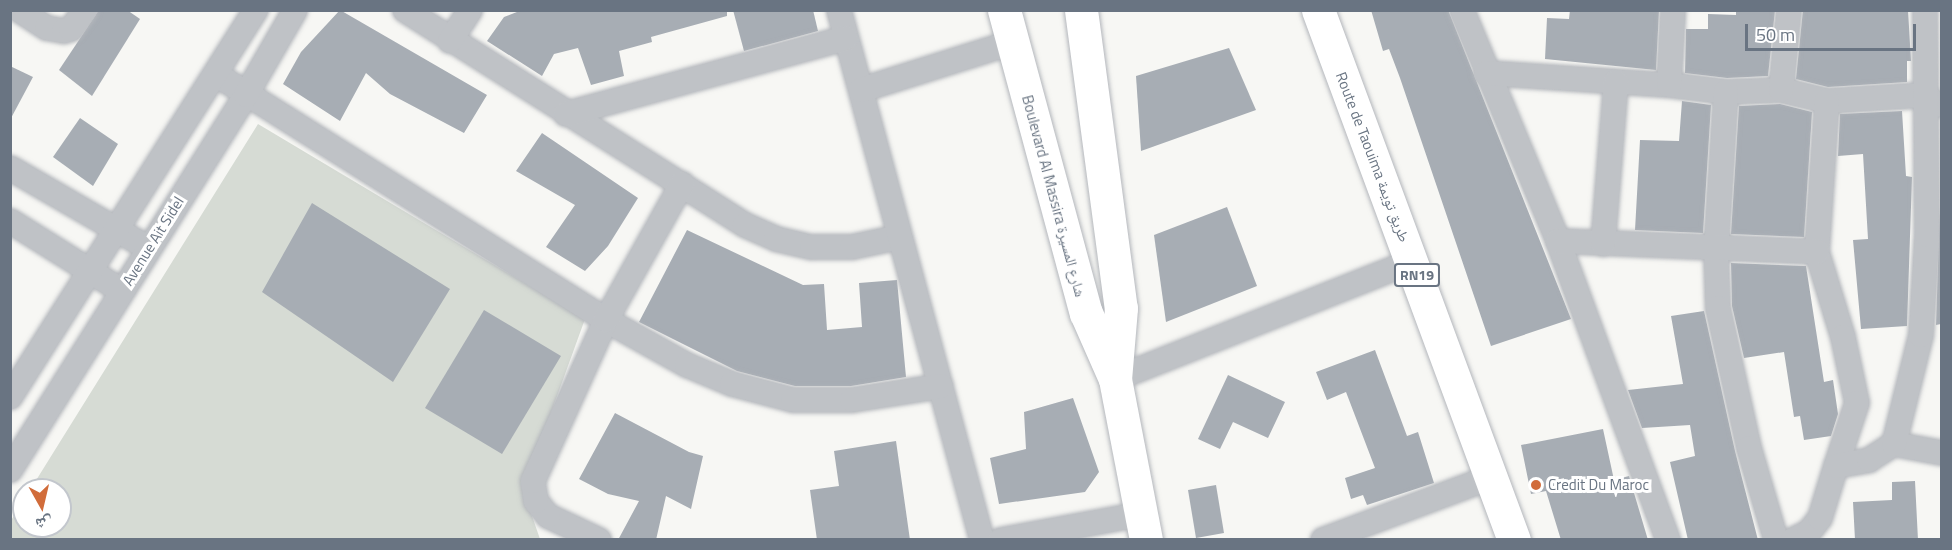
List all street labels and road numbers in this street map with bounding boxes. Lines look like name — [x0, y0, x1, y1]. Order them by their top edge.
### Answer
street label: Route de Taouima طريق تويمة — [1332, 69, 1414, 245]
street label: Boulevard Al Massira شارع المسيرة — [1018, 93, 1090, 299]
street label: Avenue Ait Sidel — [119, 193, 187, 289]
road number: RN19 — [1393, 264, 1441, 286]

